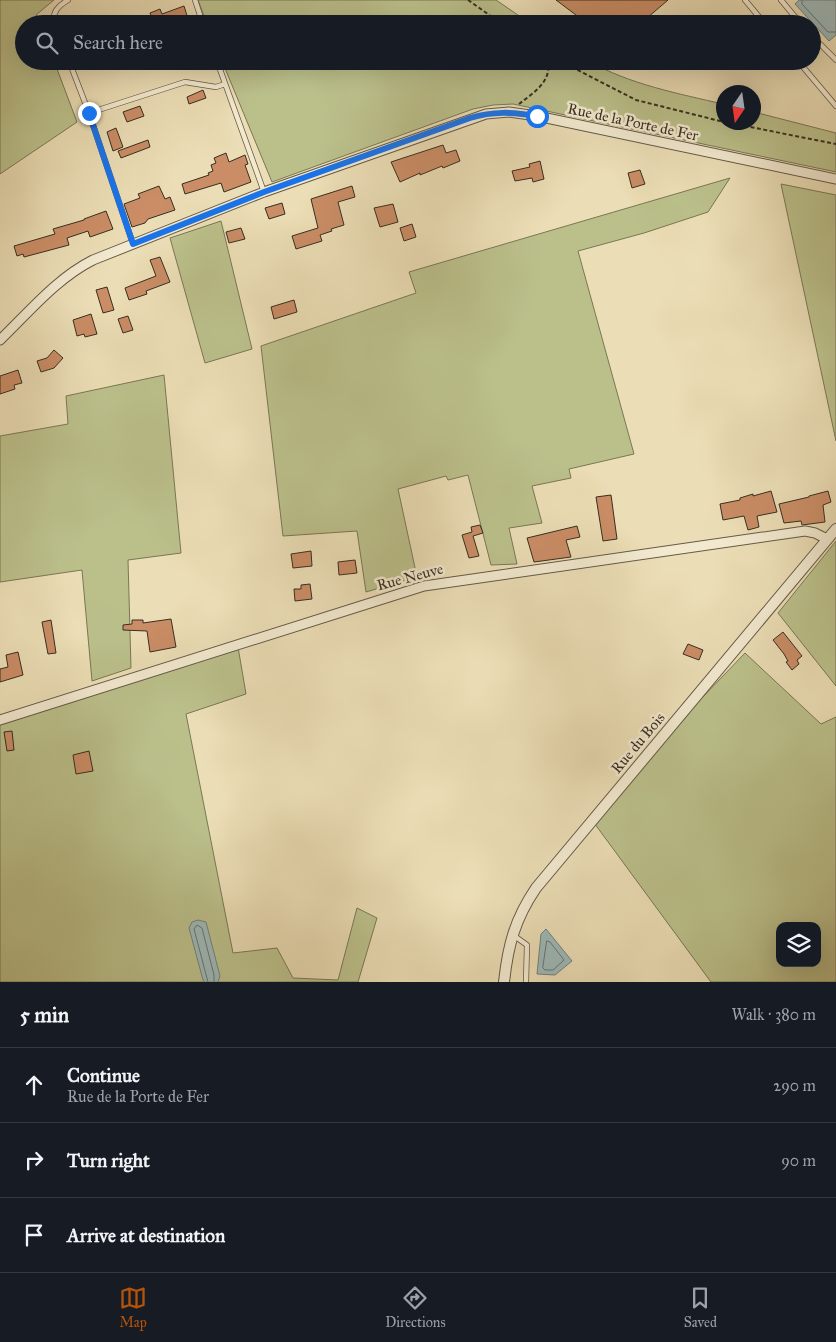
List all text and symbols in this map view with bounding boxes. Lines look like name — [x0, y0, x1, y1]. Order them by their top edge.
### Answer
search box — [15, 15, 821, 70]
icon: search — [33, 29, 61, 57]
text: Search here — [73, 31, 163, 54]
north arrow — [716, 85, 761, 130]
street label: Rue de la Porte de Fer — [566, 99, 700, 145]
route end — [78, 102, 101, 125]
route start — [526, 105, 549, 128]
street label: Rue Neuve — [375, 560, 445, 594]
street label: Rue du Bois — [607, 709, 669, 777]
map controls — [776, 922, 821, 967]
button: layers — [776, 922, 821, 967]
text: 5 min — [20, 1002, 69, 1028]
text: Walk · 380 m — [732, 1005, 816, 1024]
text: Continue — [67, 1064, 140, 1087]
icon: ahead — [20, 1071, 48, 1099]
text: 290 m — [773, 1076, 816, 1095]
text: Rue de la Porte de Fer — [67, 1087, 209, 1106]
icon: right — [20, 1146, 48, 1174]
text: Turn right — [67, 1149, 150, 1172]
text: 90 m — [781, 1151, 816, 1170]
icon: arrive — [20, 1221, 48, 1249]
text: Arrive at destination — [67, 1224, 225, 1247]
tab: Map — [119, 1284, 147, 1331]
tab: Directions — [385, 1284, 446, 1331]
tab: Saved — [684, 1284, 717, 1331]

